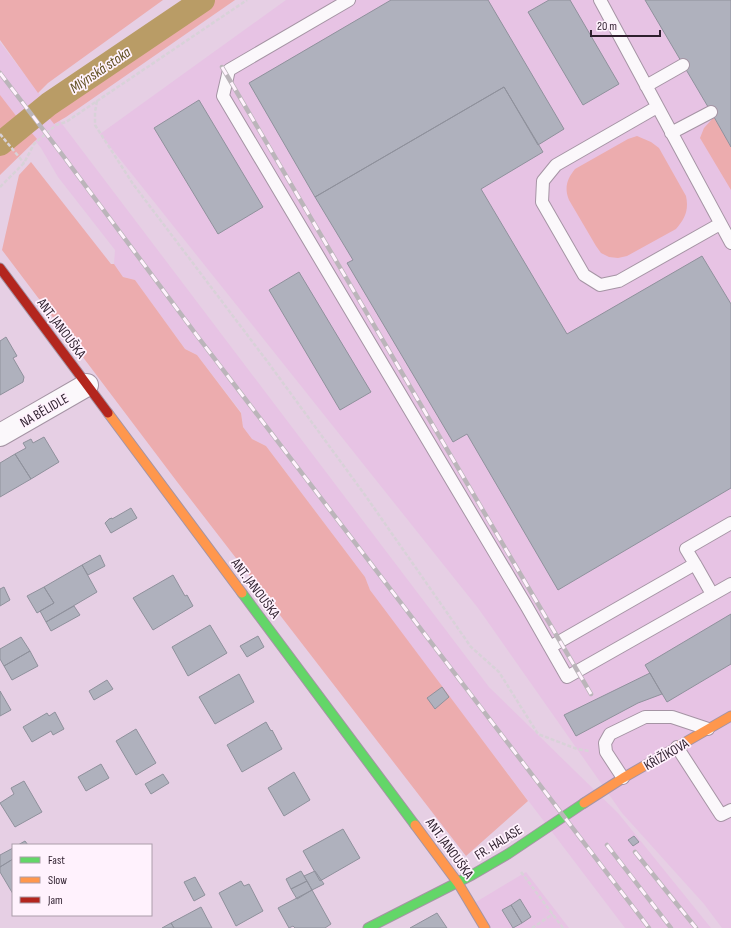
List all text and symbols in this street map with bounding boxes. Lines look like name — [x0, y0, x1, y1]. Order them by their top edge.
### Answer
scale bar — [591, 12, 660, 38]
text: 20 m — [597, 19, 617, 34]
water label: Mlýnská stoka — [66, 43, 134, 98]
street label: ANT. JANOUŠKA — [33, 294, 90, 362]
street label: NA BĚLIDLE — [17, 390, 72, 431]
street label: ANT. JANOUŠKA — [227, 554, 284, 622]
street label: KŘIŽÍKOVA — [641, 734, 693, 774]
street label: ANT. JANOUŠKA — [421, 814, 478, 883]
street label: FR. HALASE — [471, 821, 525, 864]
legend — [12, 844, 152, 916]
text: Fast — [48, 853, 65, 868]
text: Slow — [48, 873, 67, 888]
text: Jam — [47, 893, 63, 908]

